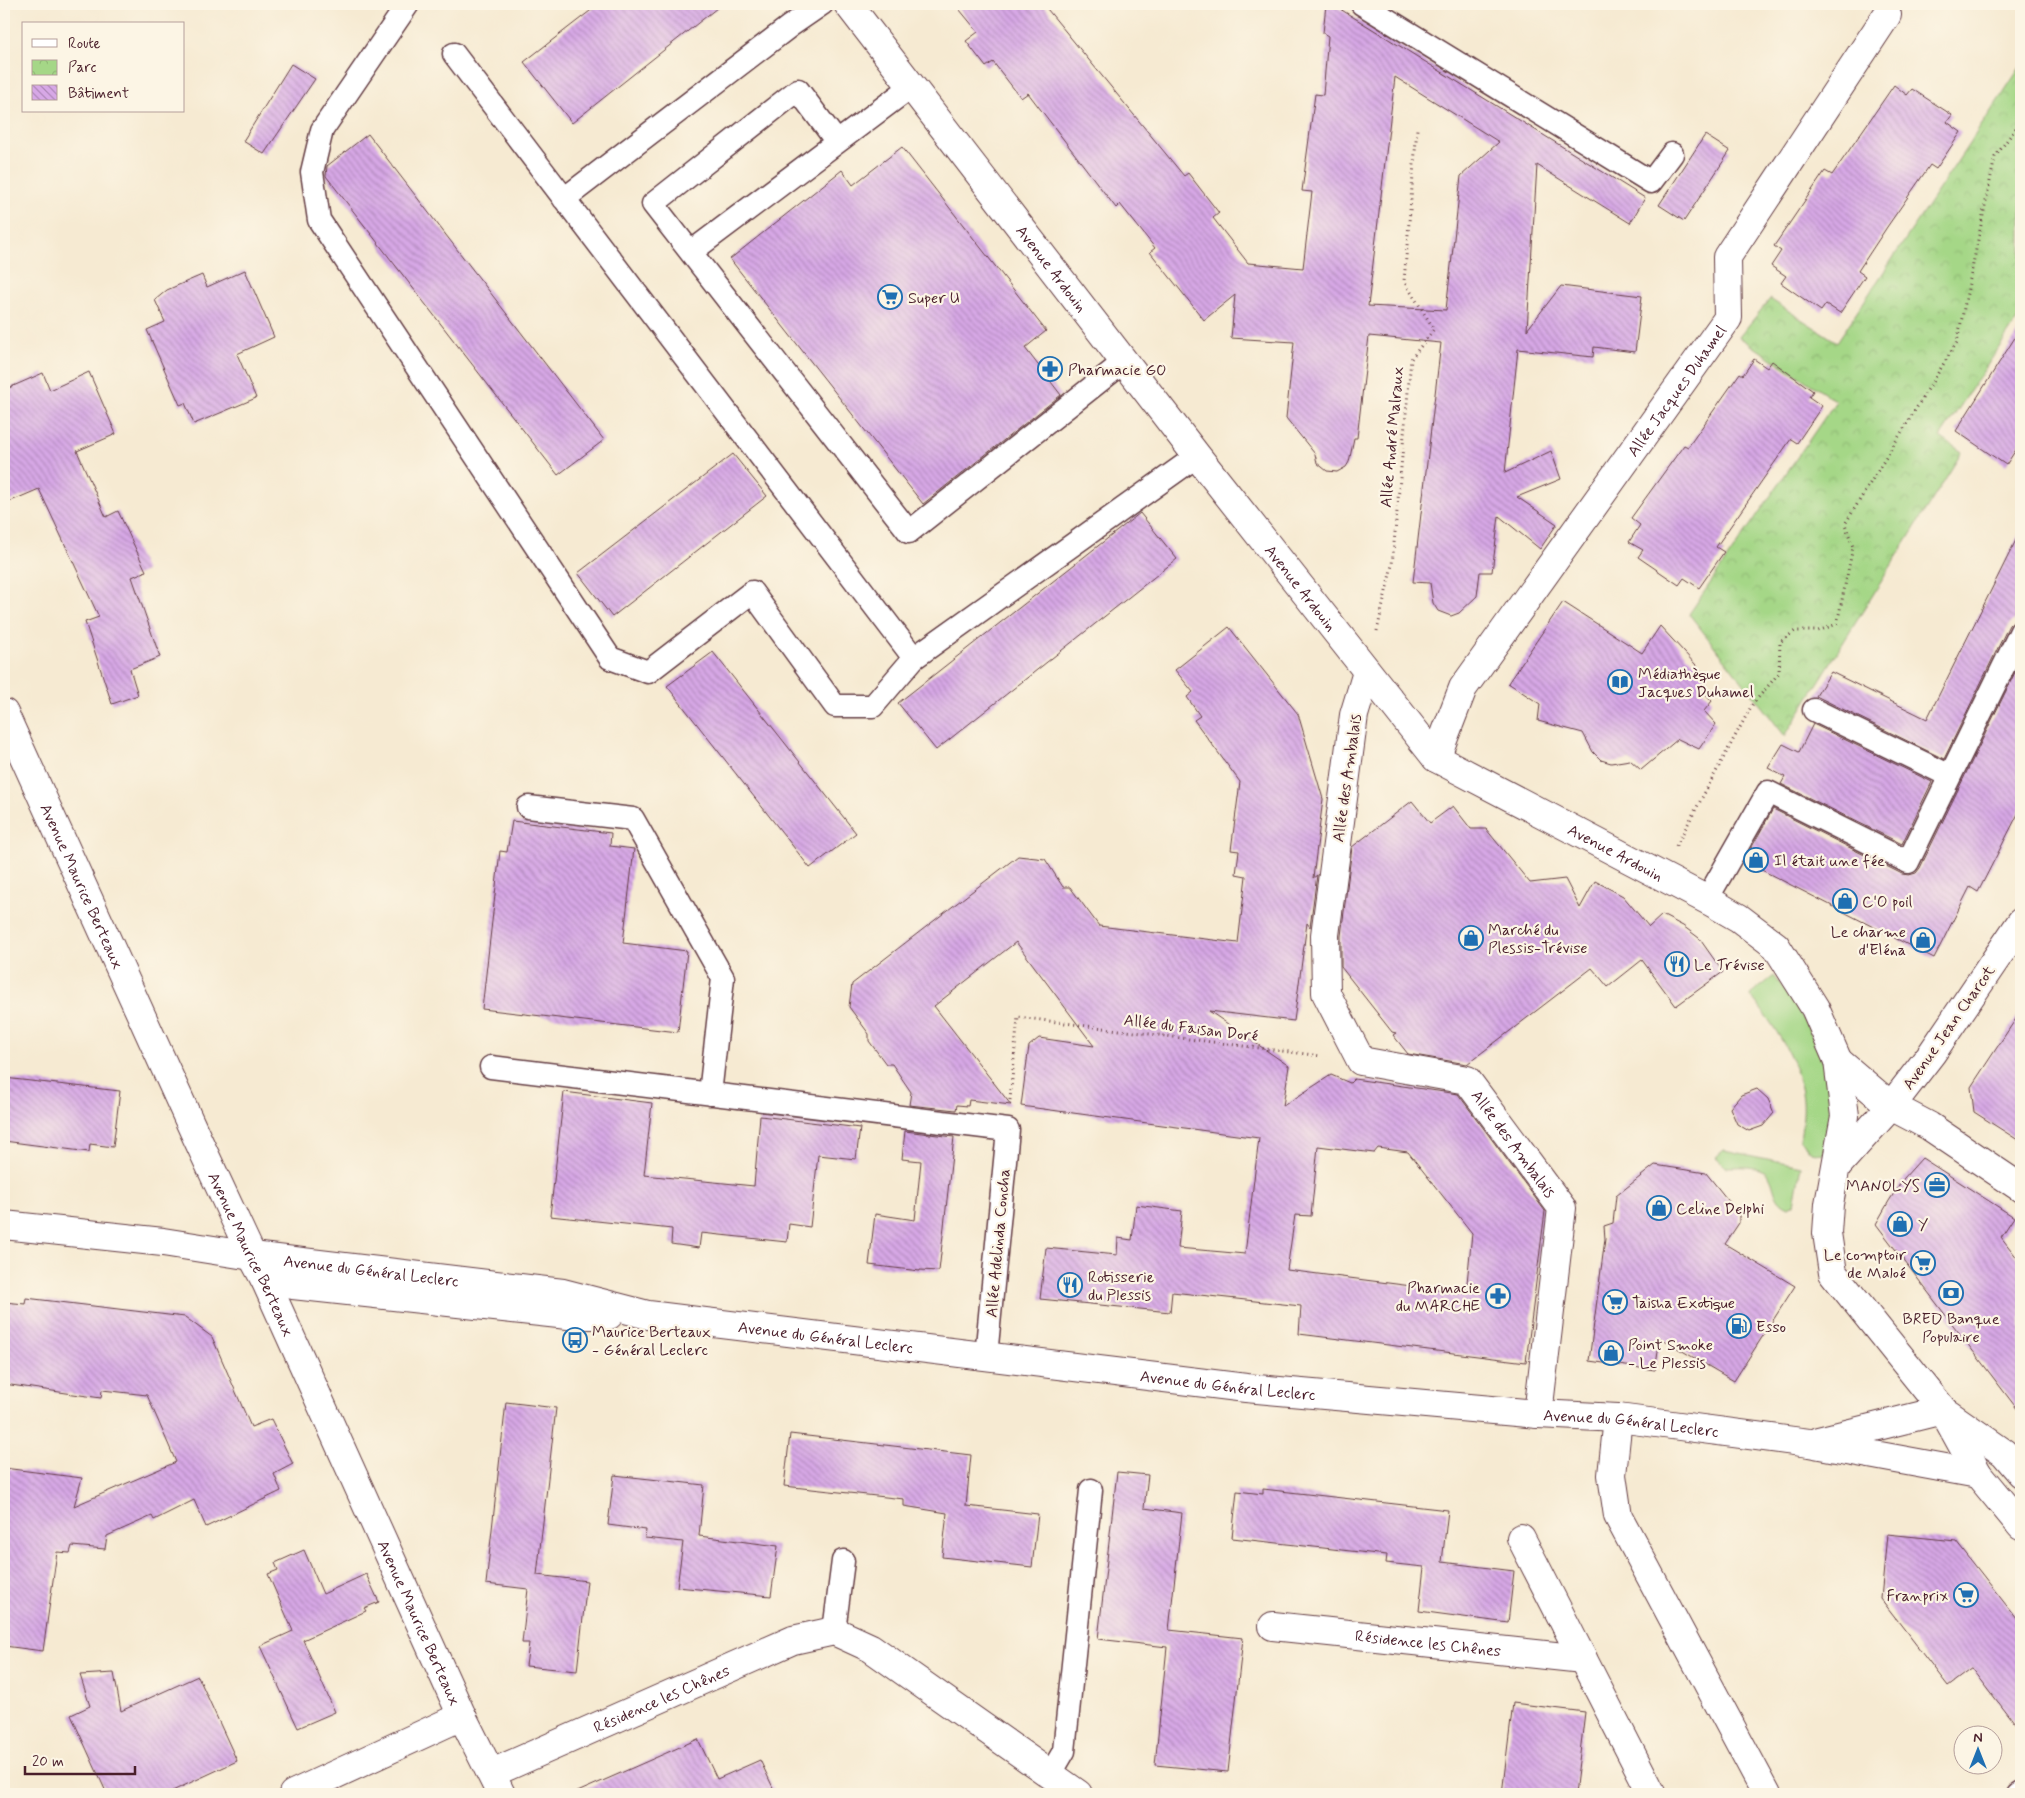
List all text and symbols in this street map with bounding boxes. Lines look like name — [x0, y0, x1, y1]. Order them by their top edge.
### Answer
legend — [22, 22, 185, 112]
text: Route — [68, 34, 101, 54]
text: Parc — [68, 58, 96, 78]
text: Bâtiment — [68, 84, 129, 104]
street label: Avenue Ardouin — [1011, 221, 1091, 317]
supermarket icon: Super U — [877, 284, 903, 310]
place label: Super U — [908, 288, 960, 309]
street label: Allée Jacques Duhamel — [1623, 321, 1732, 461]
pharmacy icon: Pharmacie GO — [1037, 356, 1063, 382]
place label: Pharmacie GO — [1068, 360, 1166, 381]
street label: Allée André Malraux — [1376, 366, 1409, 509]
street label: Avenue Ardouin — [1259, 541, 1341, 636]
place label: Médiathèque Jacques Duhamel — [1638, 664, 1754, 703]
library icon: Médiathèque Jacques Duhamel — [1607, 669, 1633, 695]
street label: Allée des Ambalais — [1328, 713, 1367, 844]
street label: Avenue Maurice Berteaux — [35, 801, 128, 973]
street label: Avenue Ardouin — [1564, 820, 1666, 887]
shop icon: Il était une fée — [1743, 847, 1769, 873]
place label: Il était une fée — [1774, 851, 1885, 872]
shop icon: C'O poil — [1832, 888, 1858, 914]
place label: C'O poil — [1862, 892, 1913, 913]
place label: Marché du Plessis-Trévise — [1488, 920, 1588, 959]
place label: Le charme d'Eléna — [1831, 922, 1906, 961]
shop icon: Marché du Plessis-Trévise — [1458, 925, 1484, 951]
shop icon: Le charme d'Eléna — [1910, 927, 1936, 953]
restaurant icon: Le Trévise — [1664, 951, 1690, 977]
place label: Le Trévise — [1694, 955, 1765, 976]
street label: Avenue Jean Charcot — [1898, 961, 2000, 1094]
street label: Allée du Faisan Doré — [1123, 1010, 1259, 1047]
street label: Allée des Ambalais — [1466, 1086, 1560, 1203]
street label: Allée Adelinda Concha — [982, 1168, 1015, 1318]
street label: Avenue Maurice Berteaux — [202, 1169, 298, 1340]
office icon: MANOLYS — [1924, 1172, 1950, 1198]
place label: MANOLYS — [1846, 1176, 1920, 1197]
shop icon: Celine Delphi — [1646, 1195, 1672, 1221]
place label: Celine Delphi — [1676, 1199, 1764, 1220]
shop icon: Y — [1887, 1211, 1913, 1237]
place label: Y — [1918, 1215, 1928, 1236]
place label: Le comptoir de Maloé — [1824, 1245, 1907, 1284]
supermarket icon: Le comptoir de Maloé — [1910, 1250, 1936, 1276]
street label: Avenue du Général Leclerc — [282, 1251, 460, 1293]
place label: Rotisserie du Plessis — [1088, 1267, 1155, 1306]
restaurant icon: Rotisserie du Plessis — [1057, 1272, 1083, 1298]
place label: Pharmacie du MARCHE — [1396, 1278, 1480, 1317]
bank icon: BRED Banque Populaire — [1938, 1280, 1964, 1306]
pharmacy icon: Pharmacie du MARCHE — [1485, 1283, 1511, 1309]
supermarket icon: Taisha Exotique — [1602, 1289, 1628, 1315]
place label: Taisha Exotique — [1632, 1293, 1735, 1314]
place label: BRED Banque Populaire — [1902, 1309, 2000, 1348]
fuel station icon: Esso — [1726, 1313, 1752, 1339]
street label: Avenue du Général Leclerc — [737, 1317, 915, 1359]
place label: Esso — [1756, 1317, 1786, 1338]
place label: Maurice Berteaux - Général Leclerc — [592, 1322, 711, 1361]
bus stop icon: Maurice Berteaux - Général Leclerc — [562, 1327, 588, 1353]
place label: Point Smoke - Le Plessis — [1628, 1335, 1713, 1374]
shop icon: Point Smoke - Le Plessis — [1598, 1340, 1624, 1366]
street label: Avenue du Général Leclerc — [1139, 1366, 1317, 1406]
street label: Avenue du Général Leclerc — [1543, 1405, 1720, 1443]
street label: Avenue Maurice Berteaux — [372, 1537, 465, 1709]
supermarket icon: Franprix — [1953, 1582, 1979, 1608]
place label: Franprix — [1887, 1586, 1948, 1607]
street label: Résidence les Chênes — [1354, 1626, 1502, 1662]
street label: Résidence les Chênes — [590, 1660, 733, 1739]
north arrow — [1952, 1726, 2002, 1776]
text: N — [1973, 1729, 1983, 1747]
scale bar — [25, 1743, 135, 1775]
text: 20 m — [32, 1752, 64, 1772]

